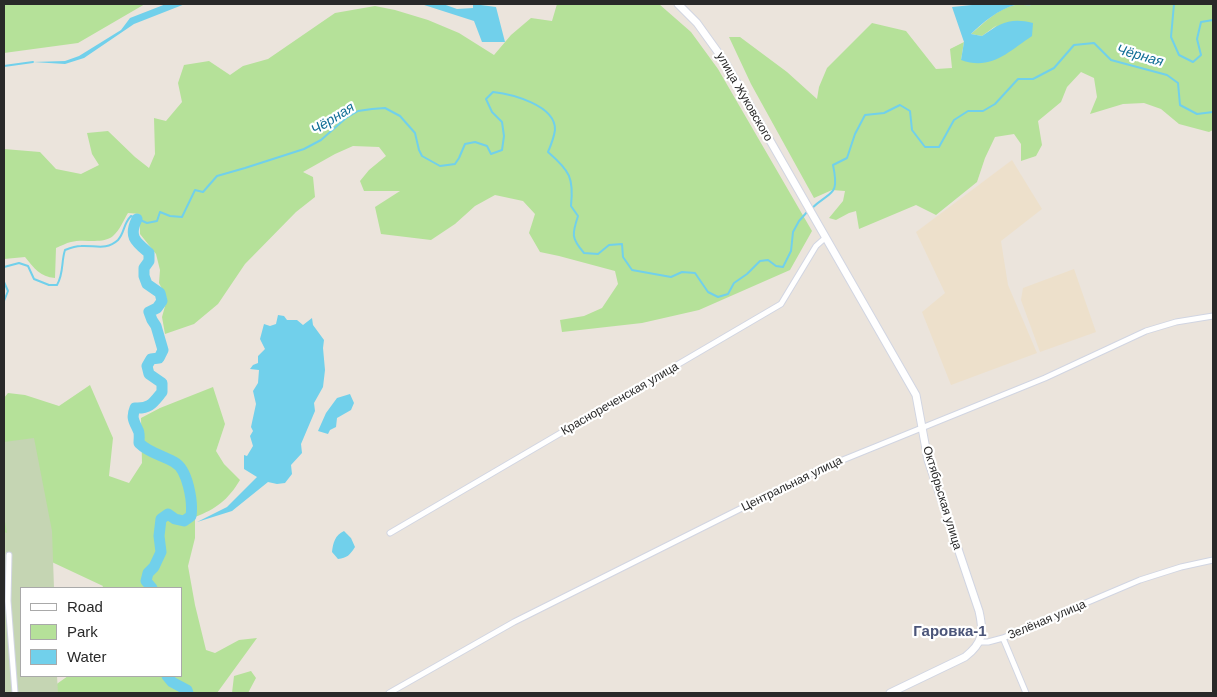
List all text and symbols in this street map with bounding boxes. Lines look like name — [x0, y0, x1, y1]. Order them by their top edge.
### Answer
water label: Чёрная — [1115, 41, 1165, 71]
street label: улица Жуковского — [713, 50, 775, 144]
water label: Чёрная — [308, 99, 358, 139]
street label: Краснореченская улица — [559, 359, 681, 439]
street label: Октябрьская улица — [919, 444, 965, 552]
street label: Центральная улица — [739, 453, 845, 515]
legend — [20, 587, 182, 677]
street label: Зелёная улица — [1006, 597, 1088, 643]
text: Road — [67, 598, 103, 615]
text: Park — [67, 623, 98, 640]
district label: Гаровка-1 — [913, 623, 987, 641]
text: Water — [67, 648, 106, 665]

